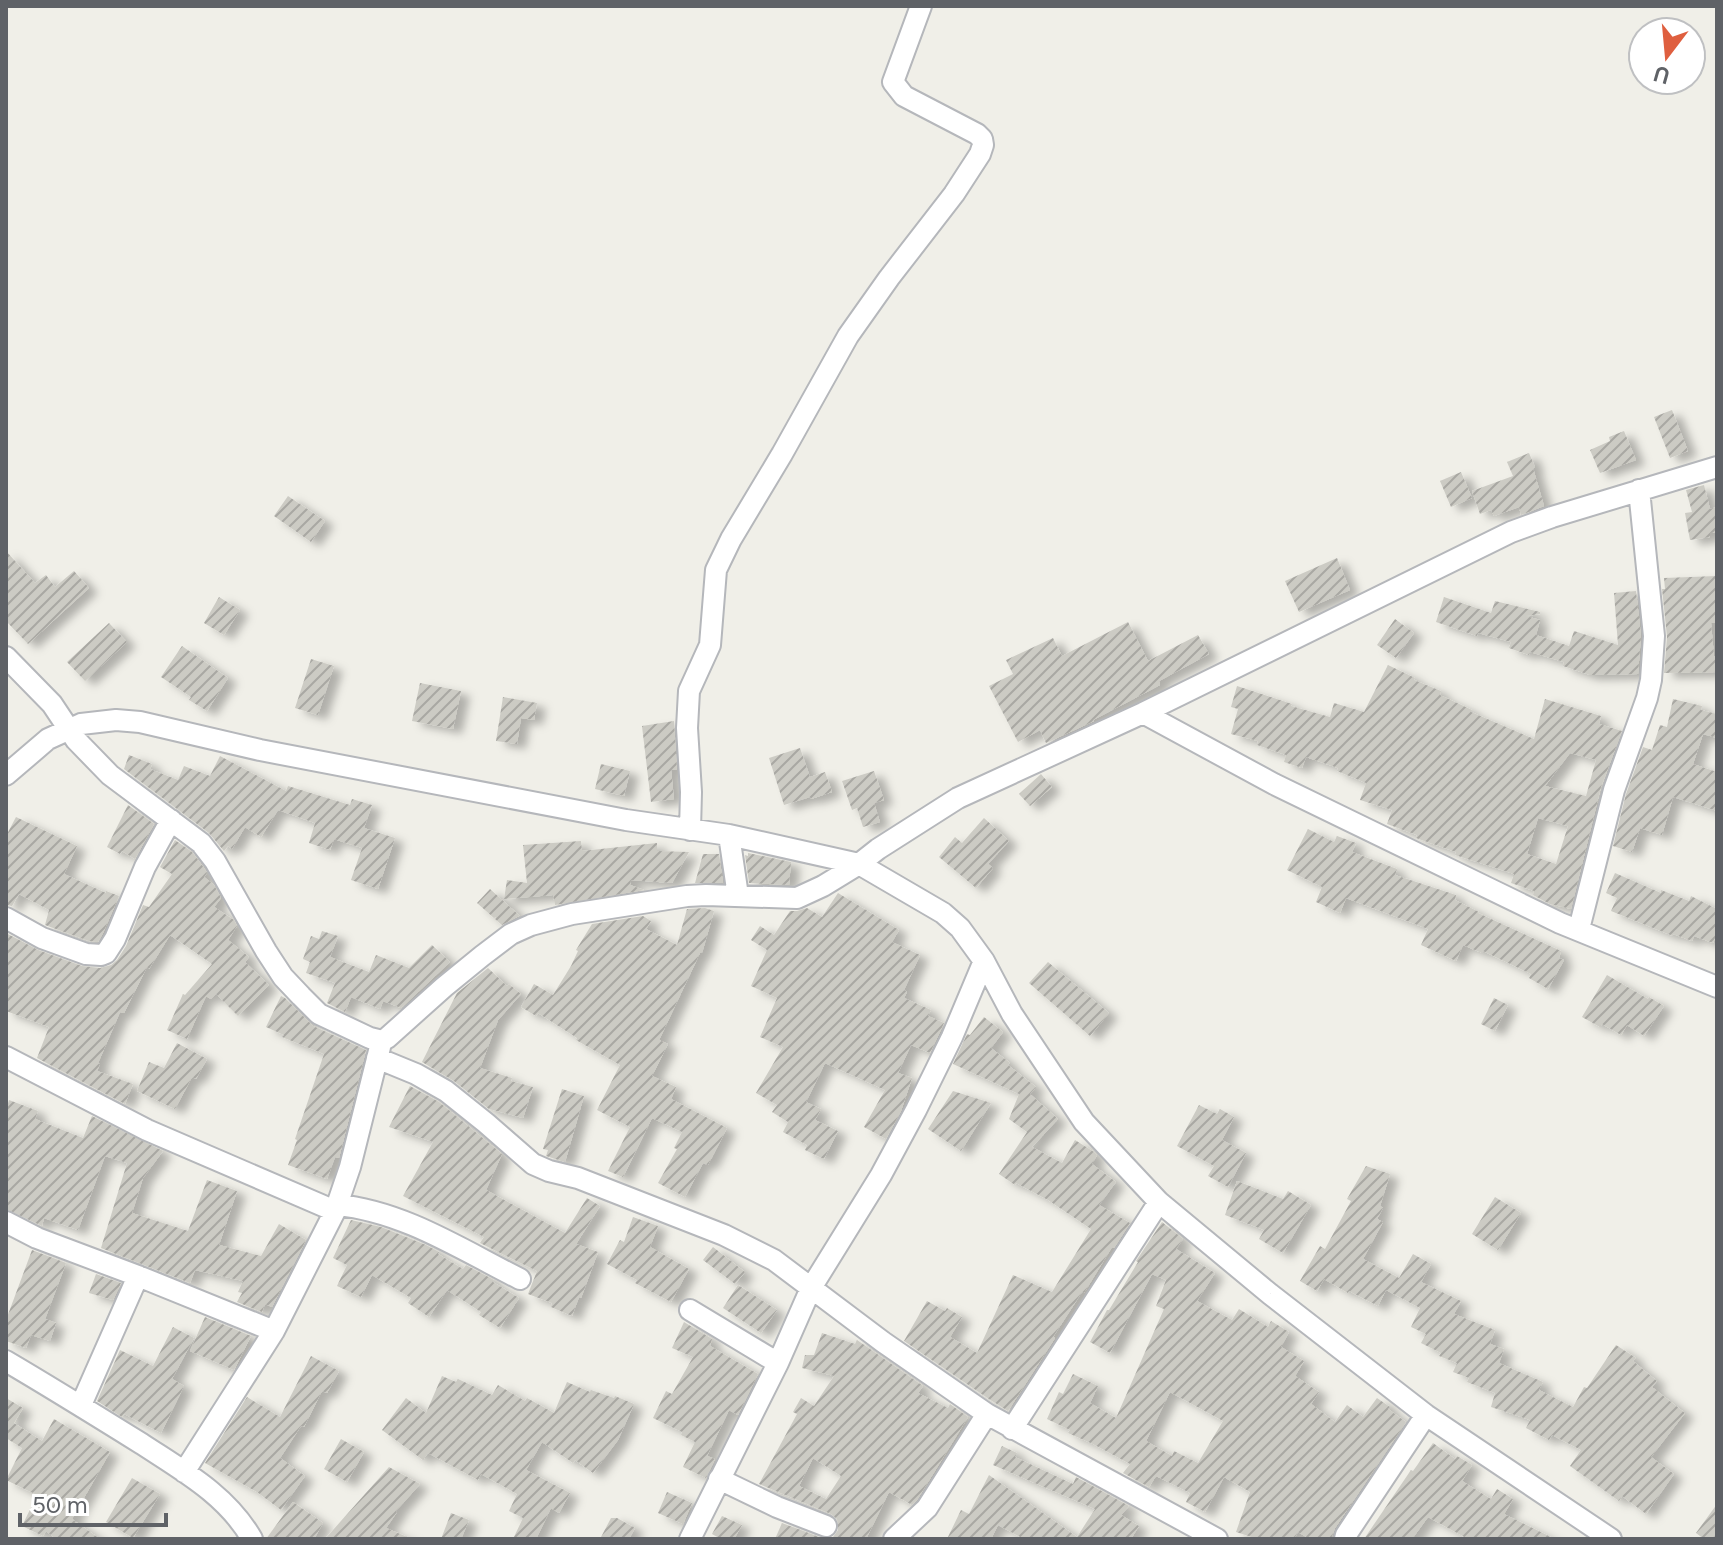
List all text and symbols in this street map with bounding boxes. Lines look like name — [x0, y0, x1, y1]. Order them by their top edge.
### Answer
north arrow — [1627, 16, 1707, 96]
text: U — [1650, 60, 1673, 90]
scale bar — [20, 1477, 166, 1527]
text: 50 m — [32, 1490, 88, 1519]

